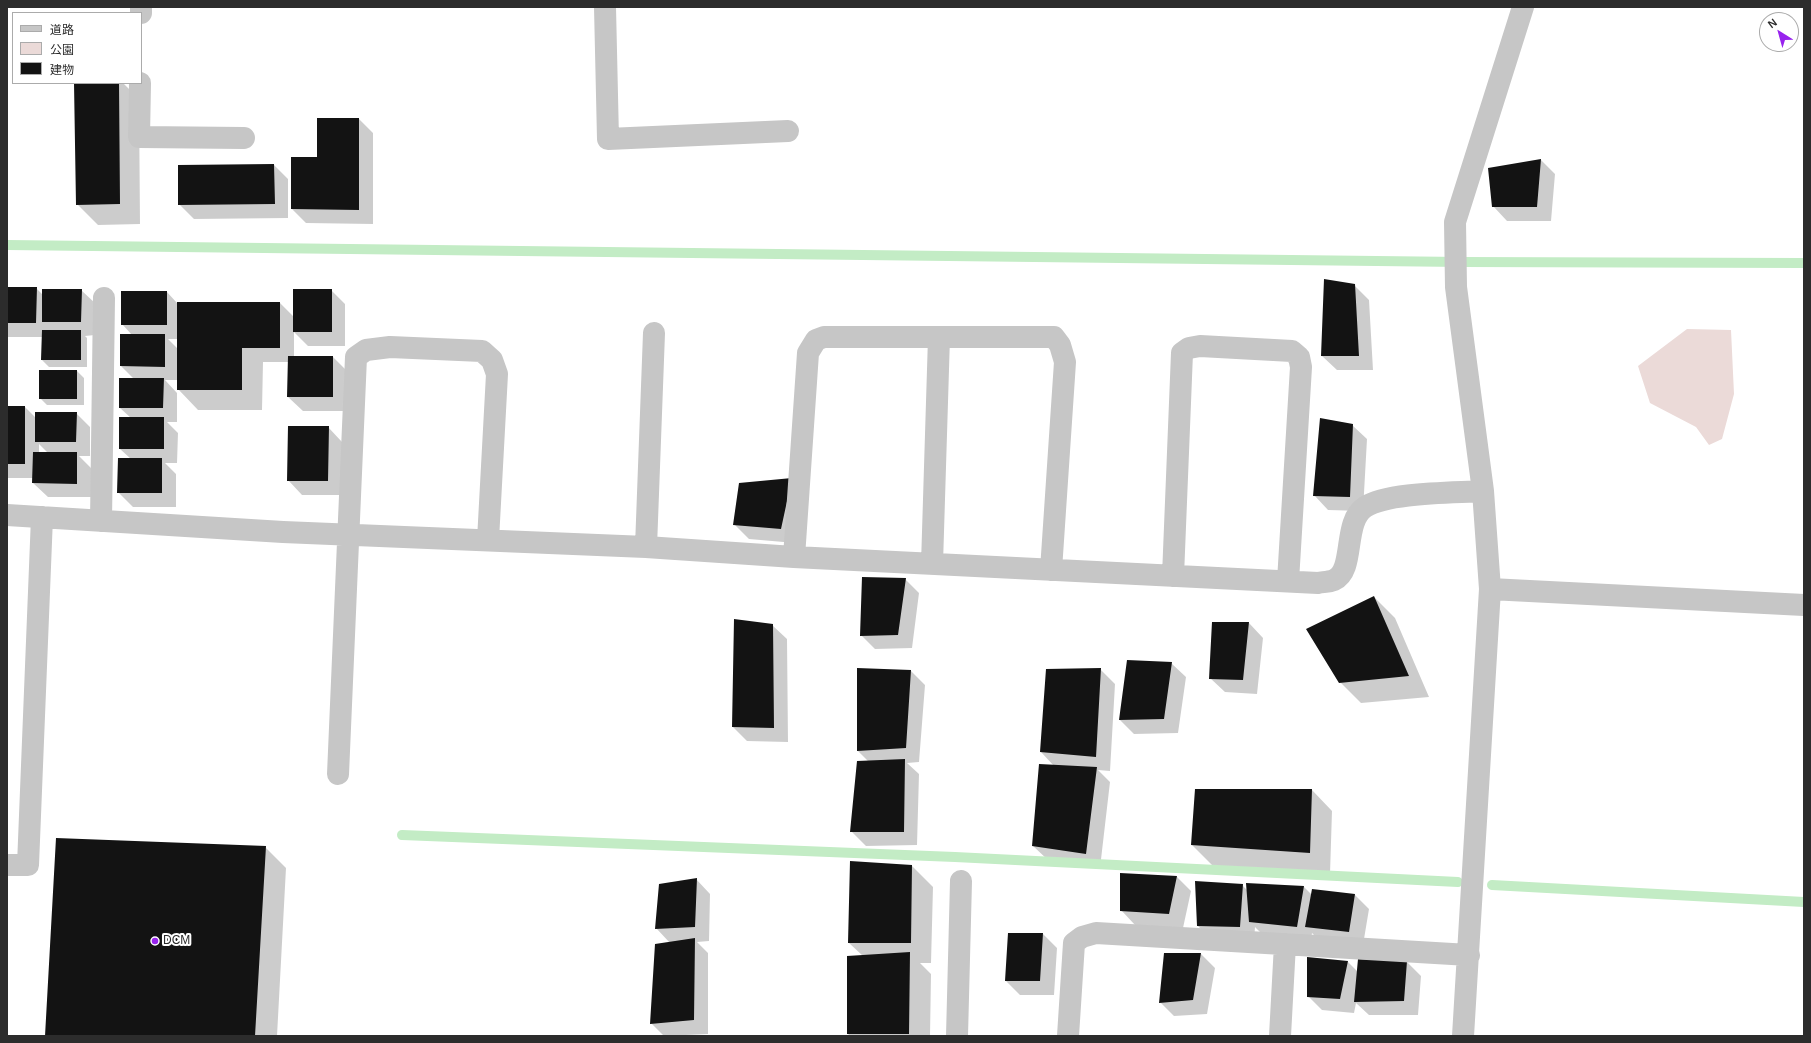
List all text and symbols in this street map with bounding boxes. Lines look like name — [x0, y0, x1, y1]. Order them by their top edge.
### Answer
legend — [12, 12, 142, 84]
north arrow — [1759, 12, 1799, 52]
text: N — [1766, 16, 1779, 30]
text: 道路 — [50, 23, 74, 37]
text: 公園 — [50, 43, 74, 57]
text: 建物 — [50, 63, 74, 77]
place label: DCM — [163, 934, 190, 948]
marker: DCM — [150, 936, 160, 946]

